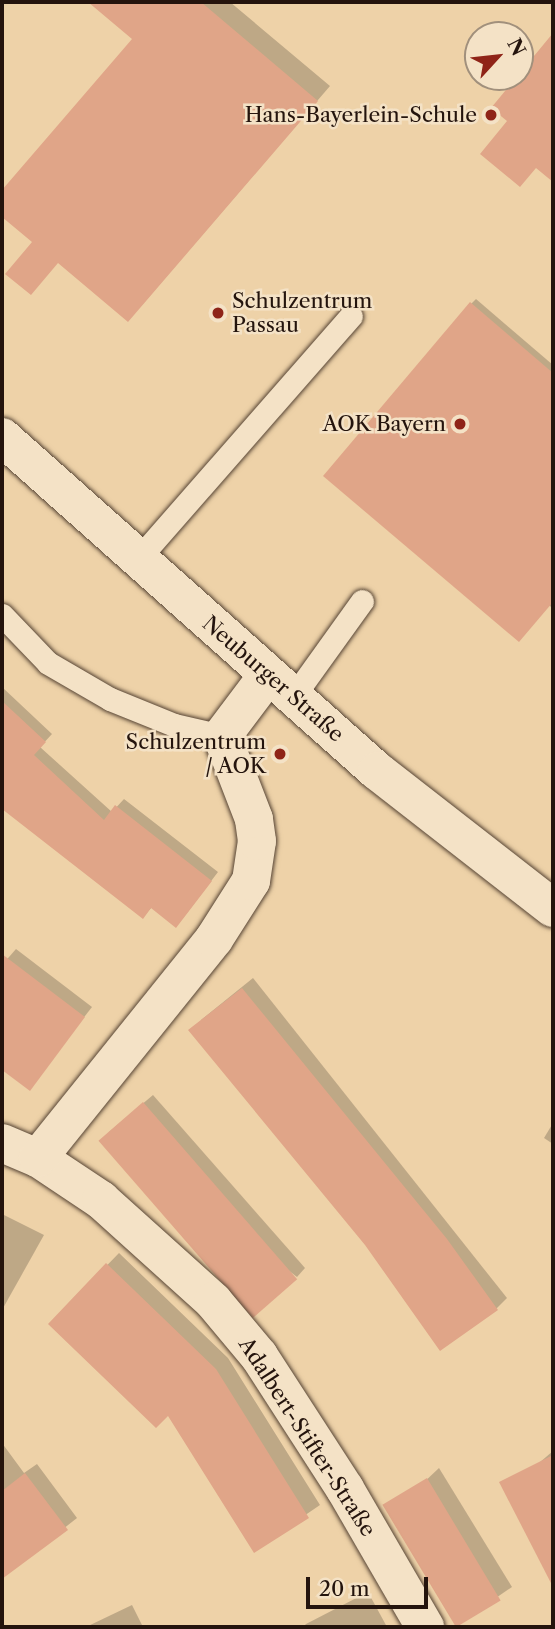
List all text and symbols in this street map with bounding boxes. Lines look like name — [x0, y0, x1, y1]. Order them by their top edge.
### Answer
north arrow — [464, 21, 534, 91]
text: N — [502, 35, 530, 60]
place label: Hans-Bayerlein-Schule — [245, 102, 477, 128]
marker: Hans-Bayerlein-Schule — [483, 107, 499, 123]
place label: Schulzentrum Passau — [232, 288, 372, 338]
marker: Schulzentrum Passau — [210, 305, 226, 321]
place label: AOK Bayern — [322, 411, 446, 437]
marker: AOK Bayern — [452, 416, 468, 432]
street label: Neuburger Straße — [197, 611, 349, 747]
place label: Schulzentrum / AOK — [126, 729, 266, 779]
marker: Schulzentrum / AOK — [272, 746, 288, 762]
street label: Adalbert-Stifter-Straße — [233, 1333, 381, 1541]
scale bar — [310, 1562, 433, 1606]
text: 20 m — [319, 1576, 370, 1601]

